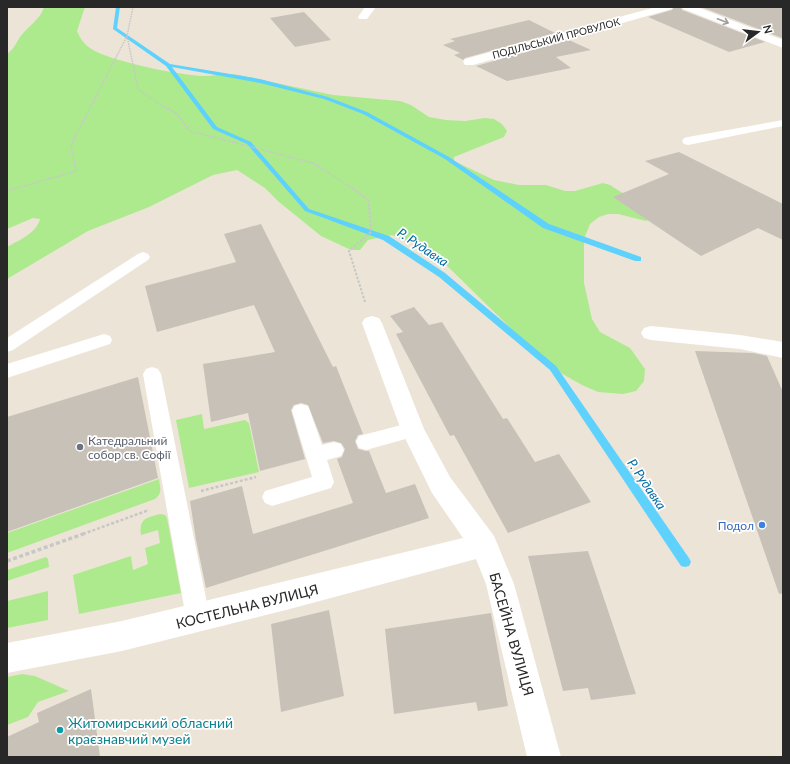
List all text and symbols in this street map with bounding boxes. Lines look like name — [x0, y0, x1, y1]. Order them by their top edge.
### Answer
north arrow — [738, 12, 778, 52]
street label: ПОДІЛЬСЬКИЙ ПРОВУЛОК — [491, 15, 621, 61]
one-way arrow — [717, 17, 729, 25]
text: N — [761, 24, 776, 35]
water label: Р. Рудавка — [395, 224, 452, 270]
place label: Катедральний собор св. Софії — [88, 433, 172, 462]
marker: Катедральний собор св. Софії — [75, 442, 85, 452]
water label: Р. Рудавка — [624, 456, 670, 513]
place label: Подол — [718, 518, 754, 533]
marker: Подол — [757, 520, 767, 530]
street label: БАСЕЙНА ВУЛИЦЯ — [486, 570, 538, 698]
street label: КОСТЕЛЬНА ВУЛИЦЯ — [174, 580, 320, 632]
place label: Житомирський обласний краєзнавчий музей — [68, 714, 233, 747]
marker: Житомирський обласний краєзнавчий музей — [55, 725, 65, 735]

